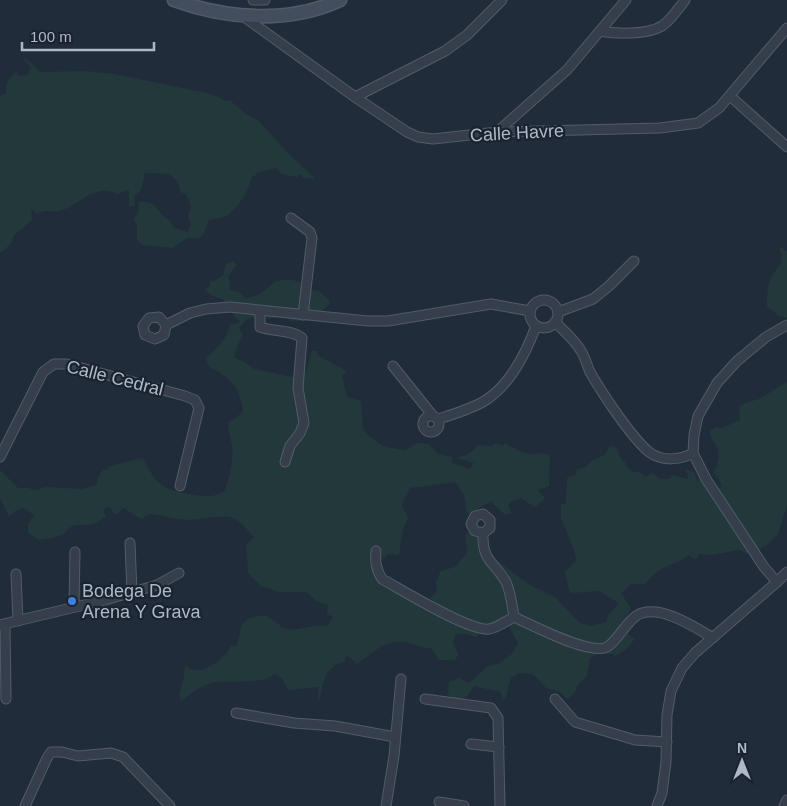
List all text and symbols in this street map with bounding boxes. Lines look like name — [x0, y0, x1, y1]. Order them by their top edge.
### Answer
scale bar — [22, 20, 155, 52]
text: 100 m — [30, 28, 72, 45]
street label: Calle Havre — [470, 121, 564, 145]
street label: Calle Cedral — [65, 356, 165, 400]
place label: Bodega De Arena Y Grava — [82, 581, 201, 622]
marker: Bodega De Arena Y Grava — [66, 595, 78, 607]
north arrow — [717, 736, 767, 786]
text: N — [737, 740, 747, 756]

